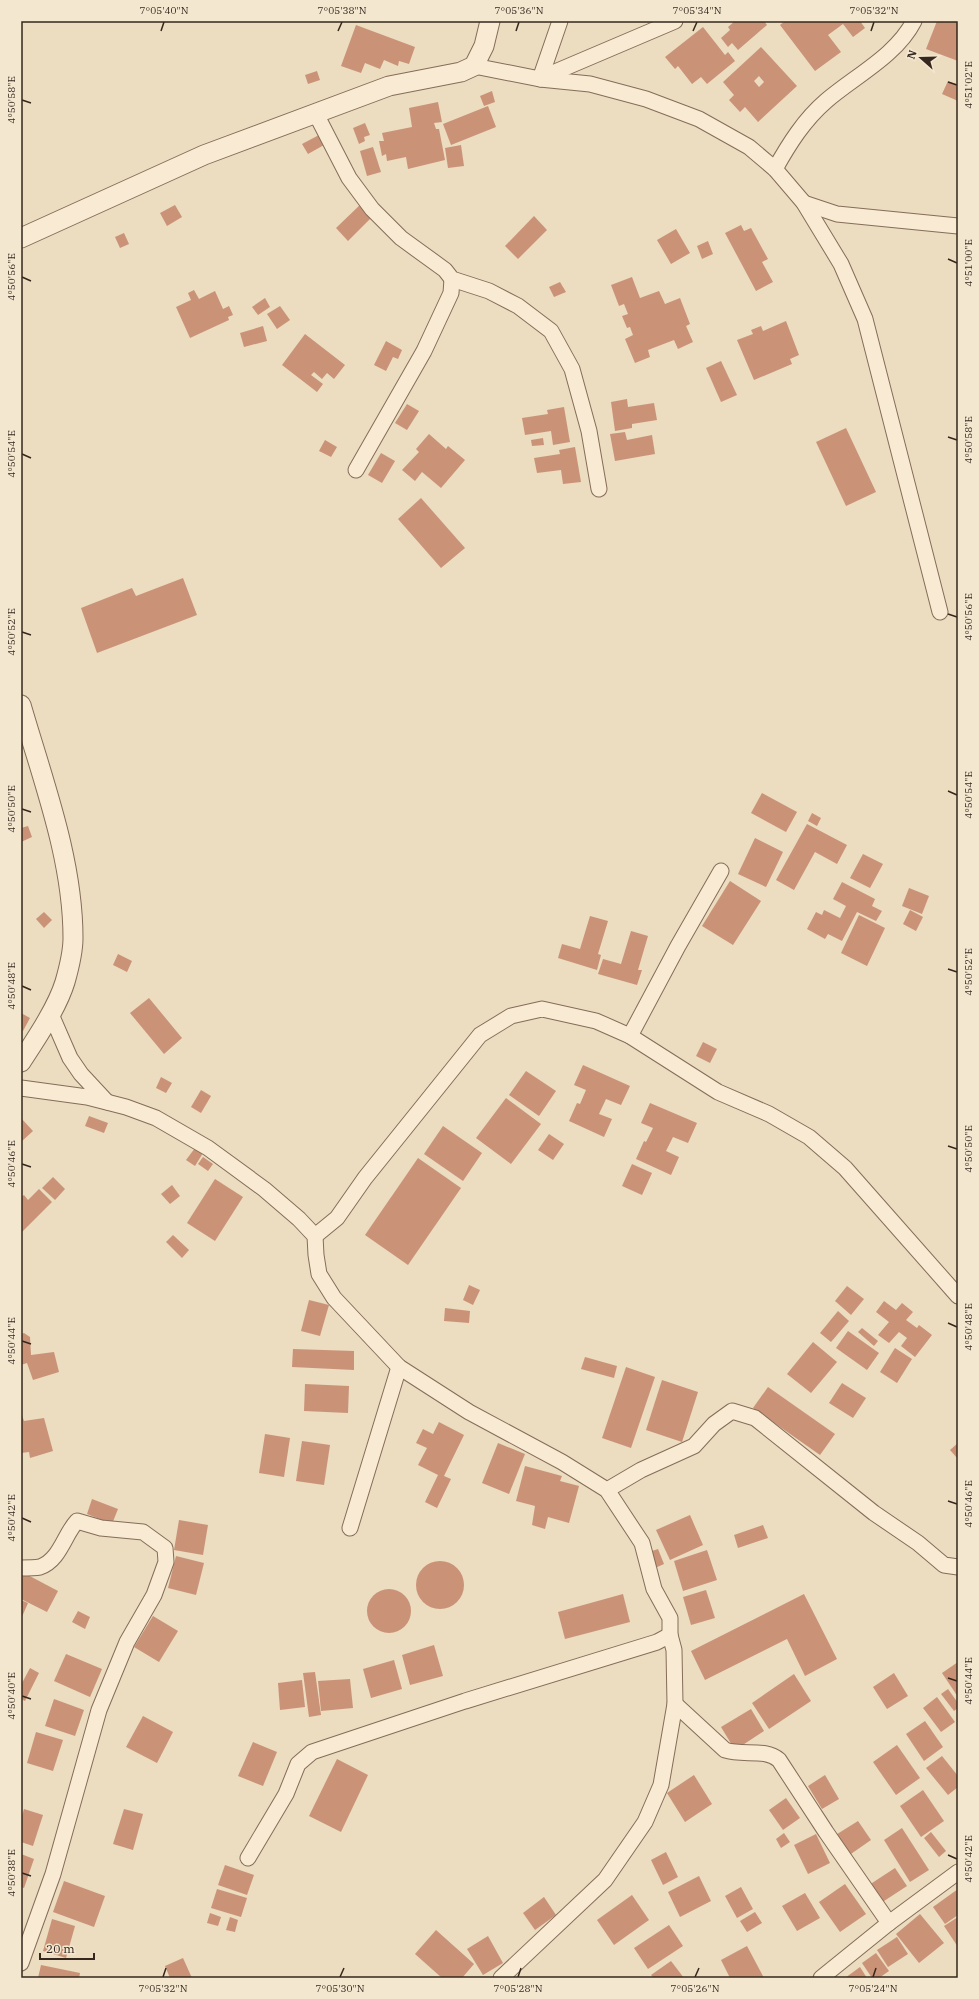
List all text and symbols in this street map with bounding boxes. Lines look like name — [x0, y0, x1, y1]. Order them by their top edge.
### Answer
text: 7°05'40"N — [140, 4, 189, 17]
text: 7°05'38"N — [318, 4, 367, 17]
text: 7°05'36"N — [495, 4, 544, 17]
text: 7°05'34"N — [673, 4, 722, 17]
text: 7°05'32"N — [850, 4, 899, 17]
north arrow — [901, 38, 941, 78]
text: N — [904, 48, 920, 61]
text: 4°51'02"E — [962, 61, 975, 109]
text: 4°50'58"E — [5, 76, 18, 124]
text: 4°51'00"E — [962, 239, 975, 287]
text: 4°50'56"E — [5, 253, 18, 301]
text: 4°50'58"E — [962, 416, 975, 464]
text: 4°50'54"E — [5, 430, 18, 478]
text: 4°50'56"E — [962, 593, 975, 641]
text: 4°50'52"E — [5, 608, 18, 656]
text: 4°50'54"E — [962, 771, 975, 819]
text: 4°50'50"E — [5, 785, 18, 833]
text: 4°50'52"E — [962, 948, 975, 996]
text: 4°50'48"E — [5, 962, 18, 1010]
text: 4°50'50"E — [962, 1125, 975, 1173]
text: 4°50'46"E — [5, 1140, 18, 1188]
text: 4°50'48"E — [962, 1303, 975, 1351]
text: 4°50'44"E — [5, 1317, 18, 1365]
text: 4°50'46"E — [962, 1480, 975, 1528]
text: 4°50'42"E — [5, 1494, 18, 1542]
text: 4°50'44"E — [962, 1657, 975, 1705]
text: 4°50'40"E — [5, 1672, 18, 1720]
text: 4°50'42"E — [962, 1835, 975, 1883]
text: 4°50'38"E — [5, 1849, 18, 1897]
scale bar — [40, 1935, 94, 1961]
text: 20 m — [46, 1941, 75, 1956]
text: 7°05'32"N — [139, 1982, 188, 1995]
text: 7°05'30"N — [316, 1982, 365, 1995]
text: 7°05'28"N — [494, 1982, 543, 1995]
text: 7°05'26"N — [671, 1982, 720, 1995]
text: 7°05'24"N — [849, 1982, 898, 1995]

